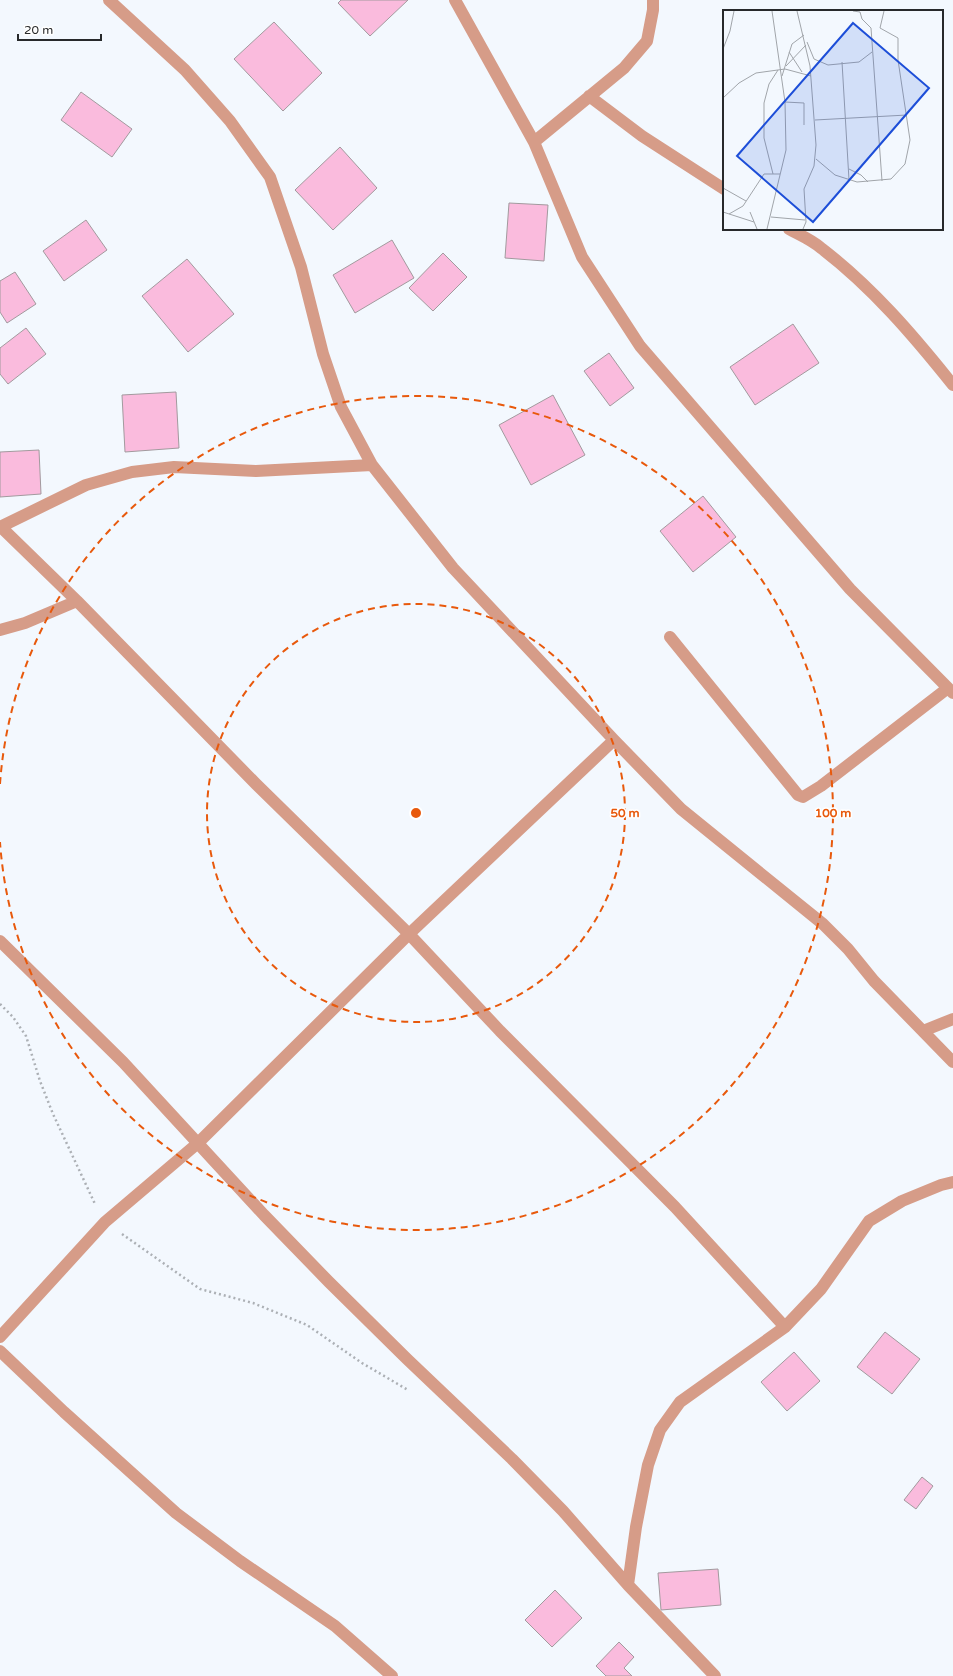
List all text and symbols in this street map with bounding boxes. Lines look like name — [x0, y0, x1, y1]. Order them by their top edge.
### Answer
inset map — [723, 10, 943, 230]
scale bar — [18, 16, 101, 42]
text: 20 m — [24, 23, 53, 37]
centre of rings — [409, 806, 423, 820]
text: 50 m — [610, 806, 640, 820]
text: 100 m — [815, 806, 851, 820]

